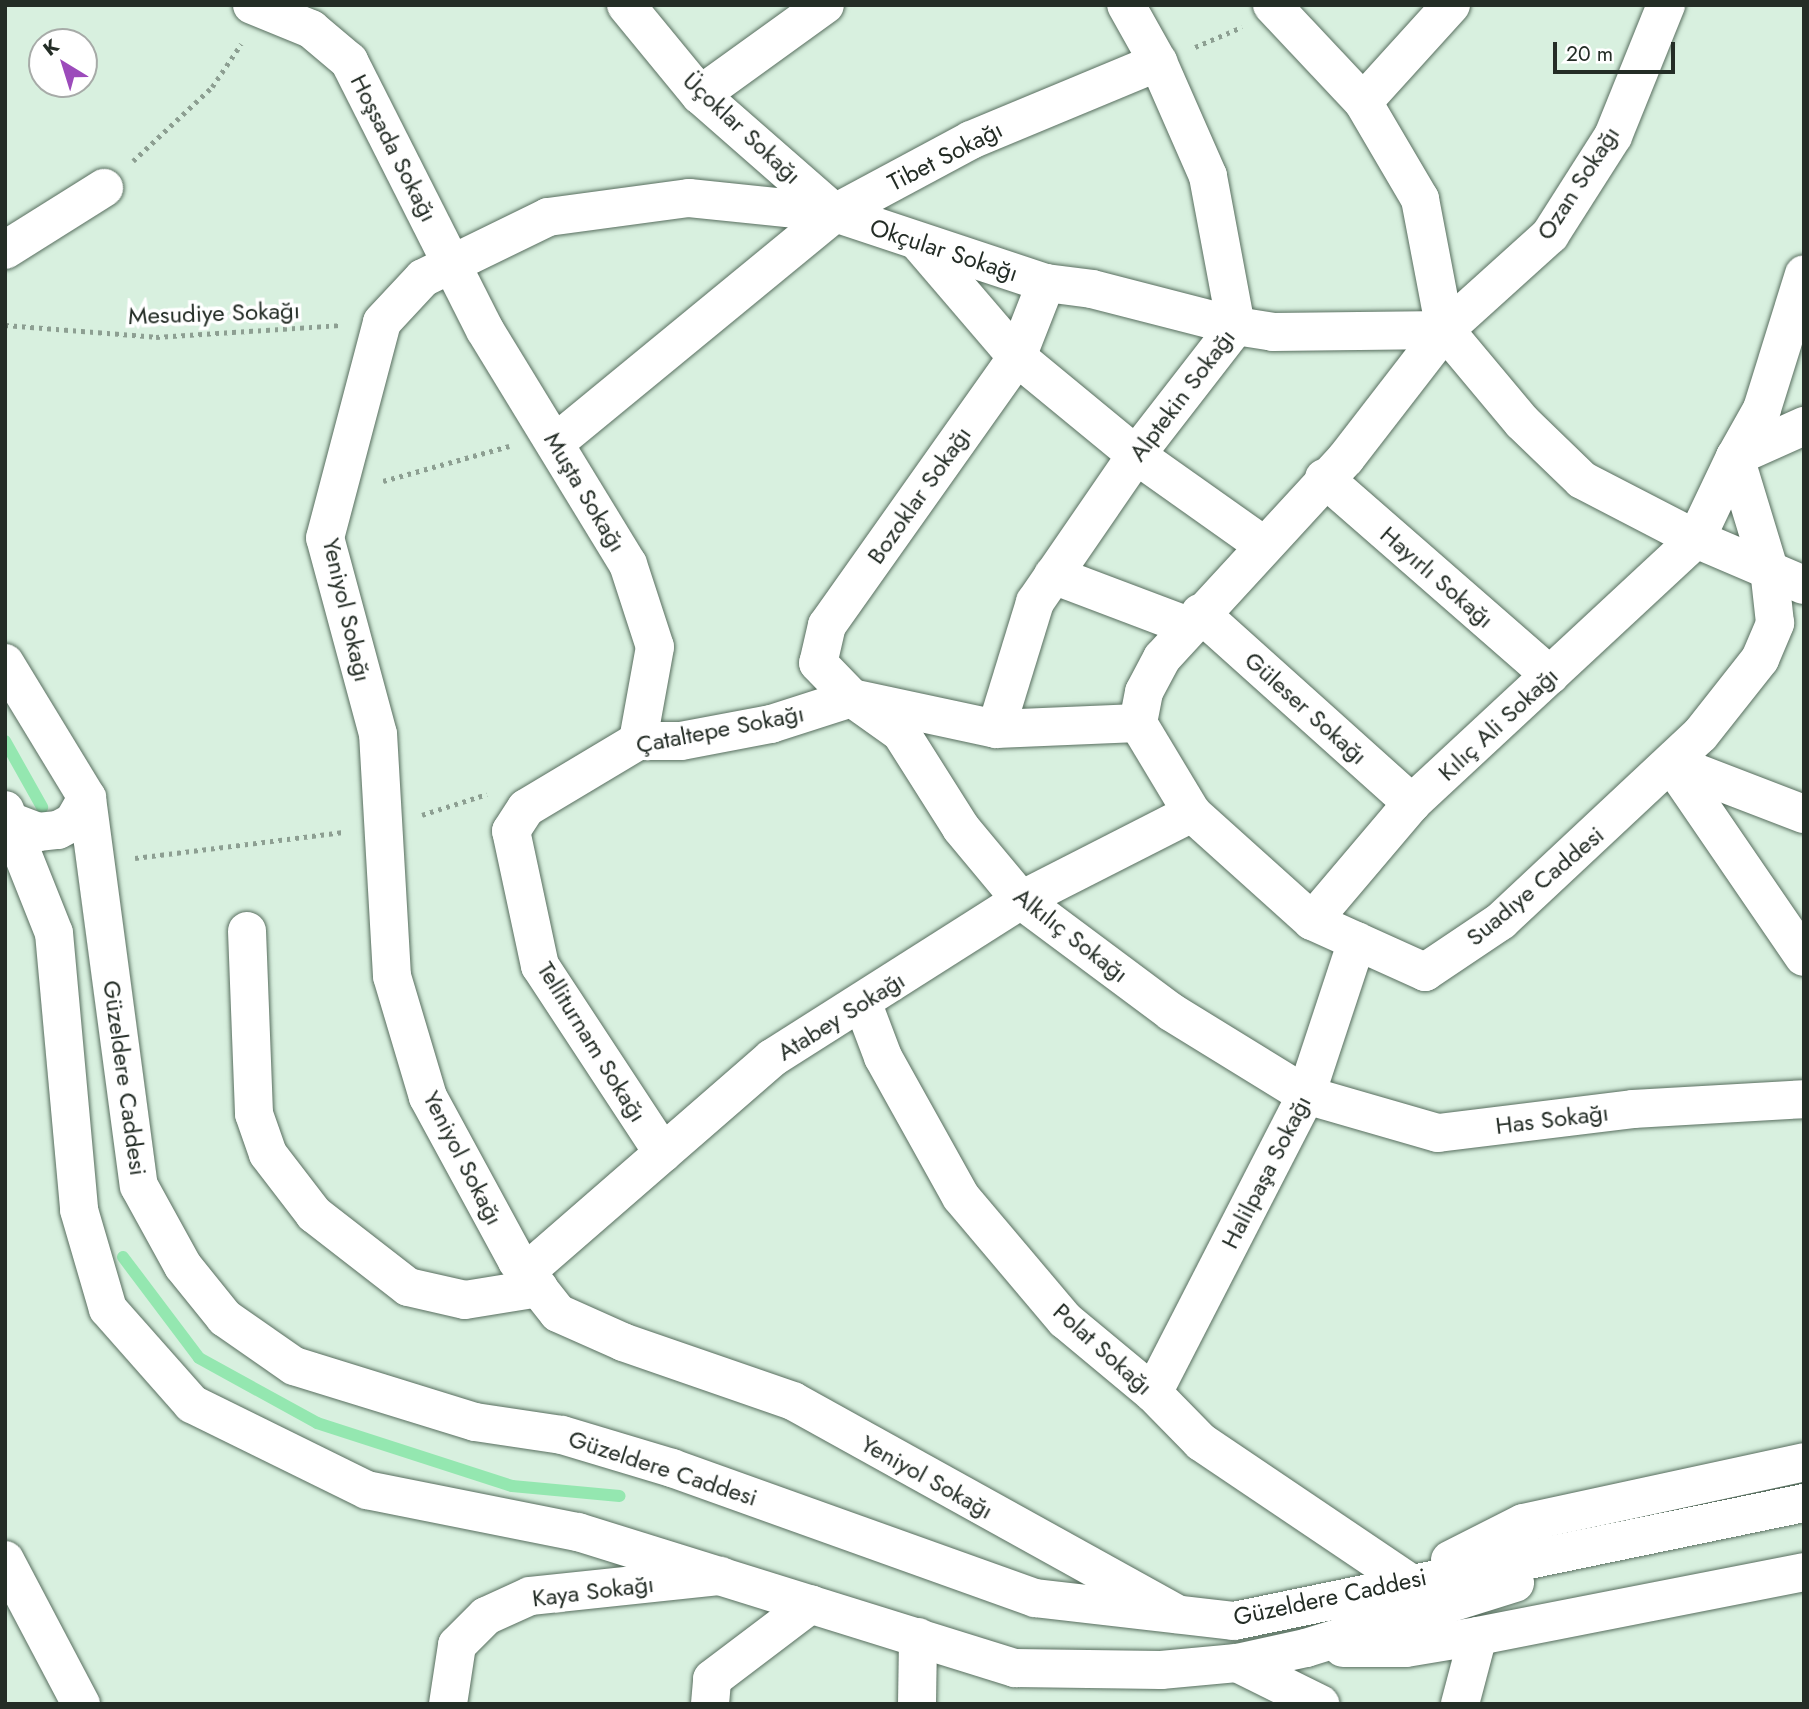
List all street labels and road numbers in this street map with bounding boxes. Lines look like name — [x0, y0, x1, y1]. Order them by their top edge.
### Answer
street label: Üçoklar Sokağı — [677, 66, 807, 190]
street label: Hoşsada Sokağı — [344, 69, 444, 227]
street label: Tibet Sokağı — [883, 115, 1007, 197]
street label: Ozan Sokağı — [1531, 121, 1625, 245]
street label: Okçular Sokağı — [866, 213, 1022, 287]
street label: Mesudiye Sokağı — [128, 296, 300, 330]
street label: Alptekin Sokağı — [1123, 323, 1241, 467]
street label: Bozoklar Sokağı — [861, 421, 977, 569]
street label: Muşta Sokağı — [538, 427, 632, 557]
street label: Hayırlı Sokağı — [1374, 520, 1500, 634]
street label: Yeniyol Sokağı — [316, 535, 378, 685]
street label: Güleser Sokağı — [1239, 646, 1373, 770]
street label: Kılıç Ali Sokağı — [1432, 661, 1564, 787]
street label: Çataltepe Sokağı — [634, 699, 806, 759]
street label: Suadıye Caddesi — [1460, 820, 1610, 952]
street label: Alkılıç Sokağı — [1008, 882, 1134, 988]
street label: Telliturnam Sokağı — [531, 957, 653, 1127]
street label: Atabey Sokağı — [772, 965, 910, 1067]
street label: Güzeldere Caddesi — [97, 979, 153, 1177]
street label: Yeniyol Sokağı — [417, 1086, 509, 1230]
street label: Halilpaşa Sokağı — [1215, 1091, 1317, 1253]
street label: Has Sokağı — [1494, 1098, 1610, 1140]
street label: Polat Sokağı — [1047, 1297, 1159, 1401]
street label: Güzeldere Caddesi — [565, 1424, 761, 1512]
street label: Yeniyol Sokağı — [856, 1429, 998, 1525]
street label: Güzeldere Caddesi — [1231, 1562, 1429, 1632]
street label: Kaya Sokağı — [530, 1569, 656, 1613]

